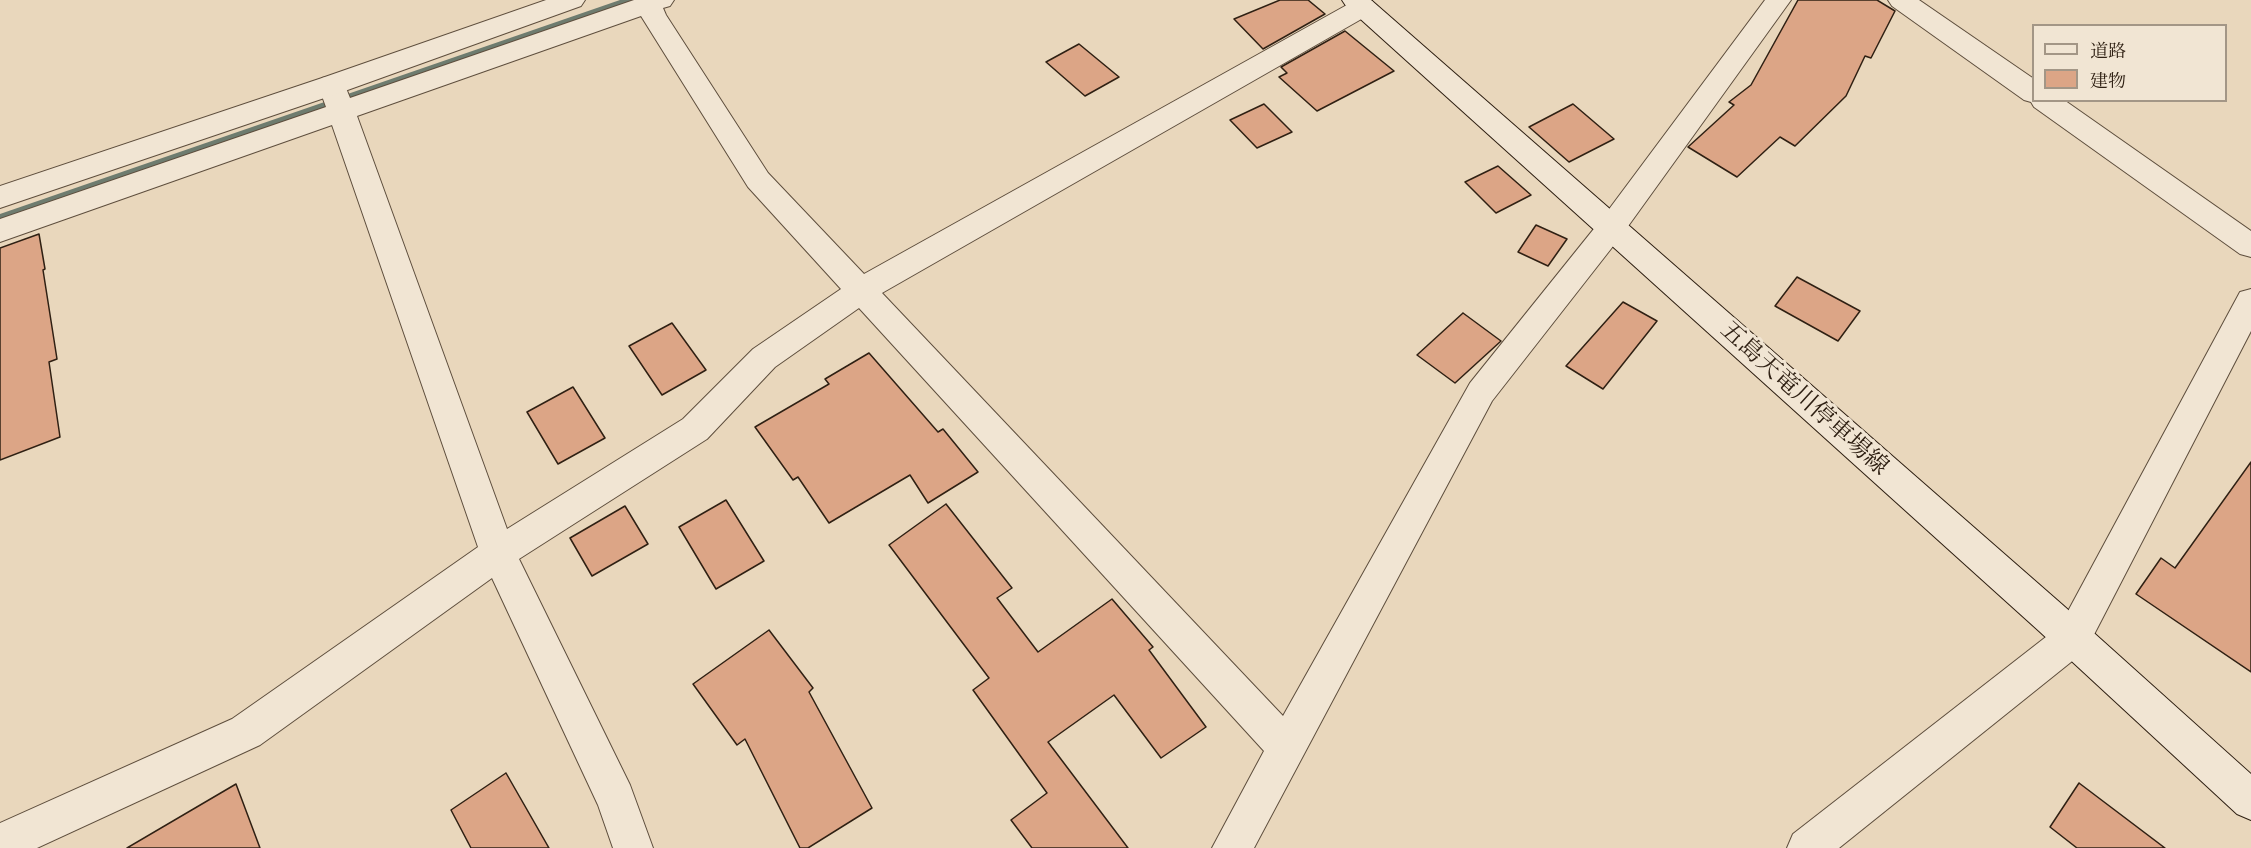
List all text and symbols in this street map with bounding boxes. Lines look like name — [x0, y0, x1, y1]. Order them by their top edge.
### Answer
legend — [2032, 24, 2227, 102]
text: 道路 — [2090, 43, 2126, 61]
text: 建物 — [2090, 73, 2126, 91]
street label: 五島天竜川停車場線 — [1714, 316, 1894, 482]

